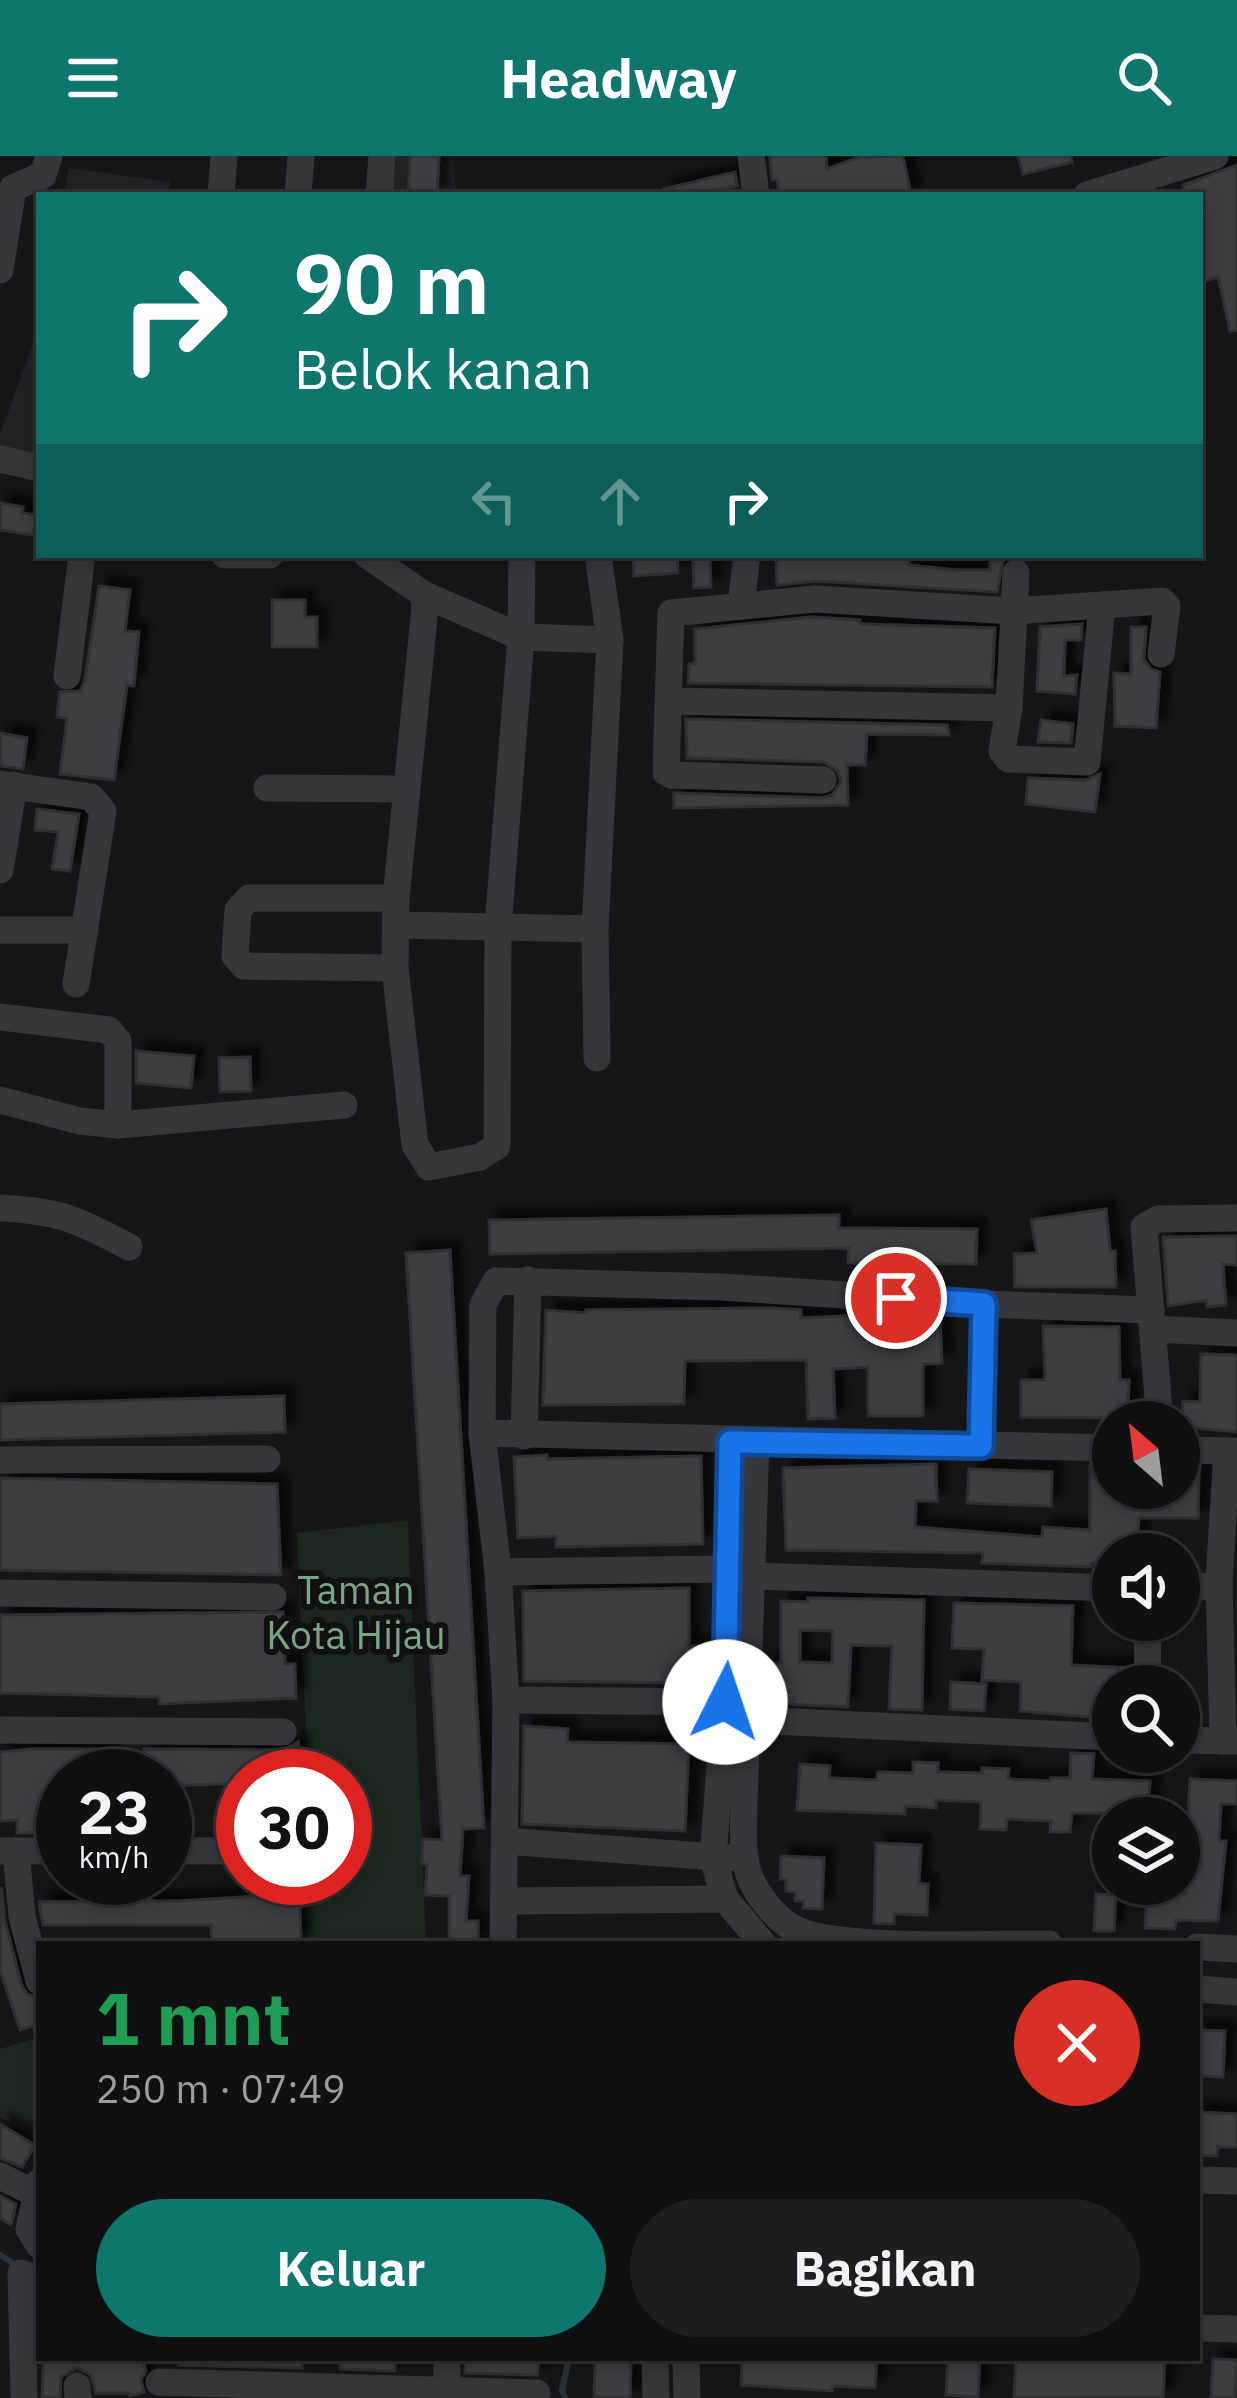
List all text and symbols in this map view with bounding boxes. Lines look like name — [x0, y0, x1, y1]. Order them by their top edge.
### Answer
text: Headway — [500, 43, 737, 113]
icon: menu — [60, 45, 126, 111]
icon: search — [1111, 45, 1177, 111]
text: 90 m — [294, 228, 490, 337]
icon: right — [96, 240, 252, 396]
text: Belok kanan — [294, 334, 592, 404]
icon: left — [461, 468, 527, 534]
icon: ahead — [587, 468, 653, 534]
icon: right — [713, 468, 779, 534]
pin — [845, 1247, 947, 1349]
icon: arrive — [863, 1265, 929, 1331]
north arrow — [1092, 1401, 1200, 1509]
map controls — [1092, 1401, 1200, 1905]
button: sound — [1092, 1533, 1200, 1641]
park label: Taman Kota Hijau — [266, 1564, 446, 1660]
position arrow — [662, 1639, 788, 1765]
button: search — [1092, 1665, 1200, 1773]
speed limit sign: 30 — [216, 1749, 372, 1905]
text: 23 — [78, 1772, 150, 1851]
button: layers — [1092, 1797, 1200, 1905]
text: km/h — [79, 1837, 149, 1876]
text: 1 mnt — [96, 1971, 291, 2065]
button: close — [1014, 1980, 1140, 2106]
text: 250 m · 07:49 — [96, 2063, 346, 2114]
button: Keluar — [96, 2199, 606, 2337]
button: Bagikan — [630, 2199, 1140, 2337]

